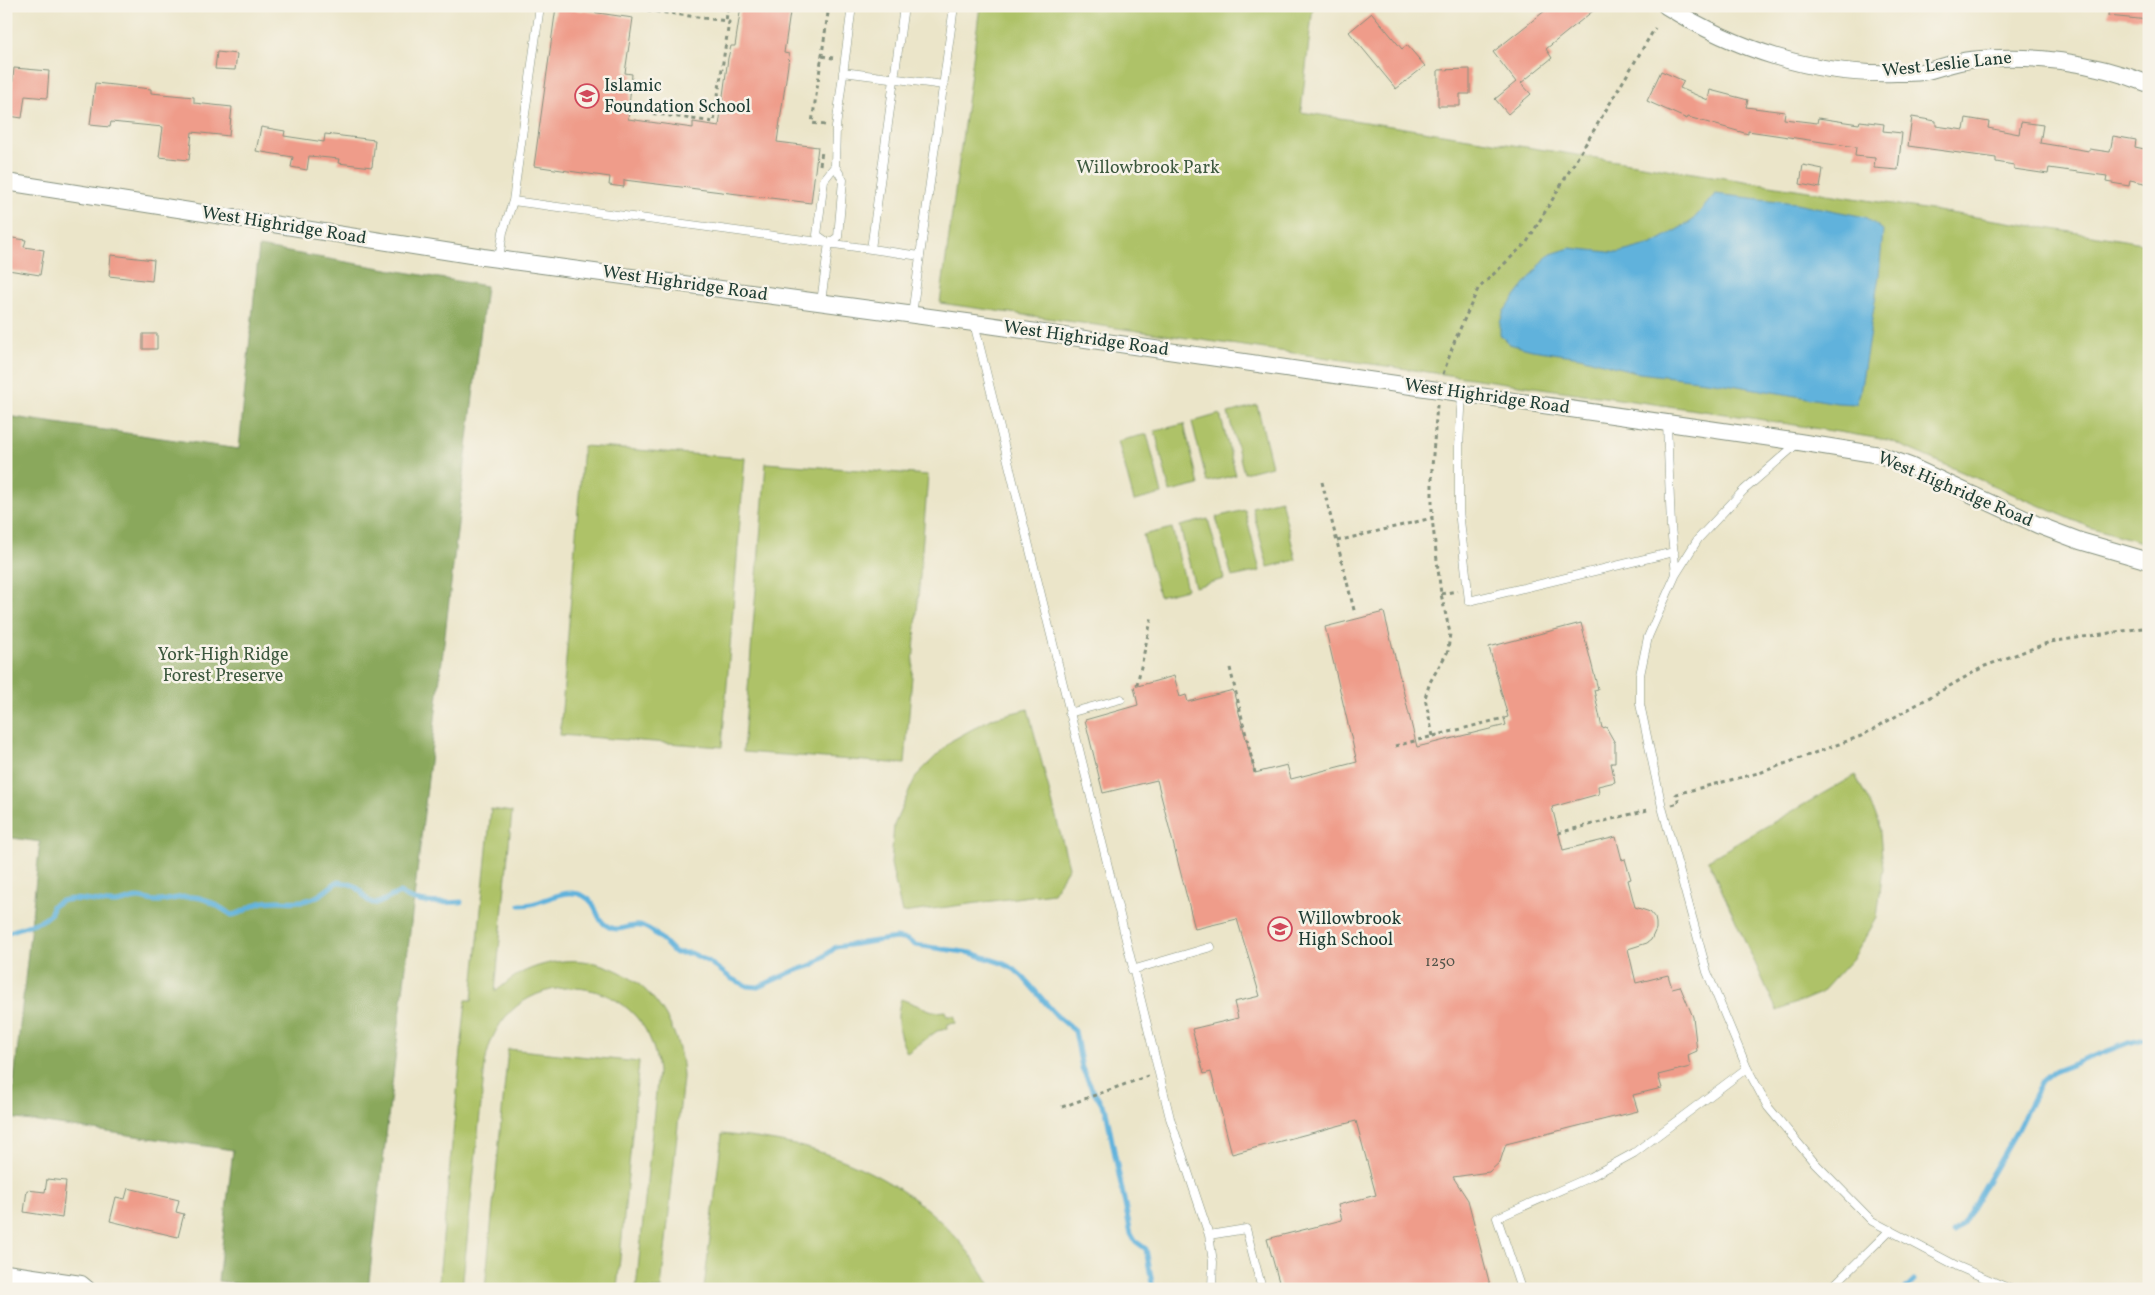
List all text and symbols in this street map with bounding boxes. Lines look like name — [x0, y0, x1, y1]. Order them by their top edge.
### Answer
street label: West Leslie Lane — [1881, 46, 2013, 84]
place label: Islamic Foundation School — [604, 74, 751, 120]
school or university icon: Islamic Foundation School — [574, 83, 600, 109]
park label: Willowbrook Park — [1076, 156, 1220, 181]
street label: West Highridge Road — [200, 201, 368, 251]
street label: West Highridge Road — [601, 260, 769, 308]
street label: West Highridge Road — [1002, 315, 1170, 363]
street label: West Highridge Road — [1403, 373, 1571, 421]
street label: West Highridge Road — [1873, 446, 2037, 534]
park label: York-High Ridge Forest Preserve — [157, 643, 289, 689]
place label: Willowbrook High School — [1298, 907, 1401, 953]
school or university icon: Willowbrook High School — [1267, 916, 1293, 942]
house number: 1250 — [1425, 952, 1455, 973]

